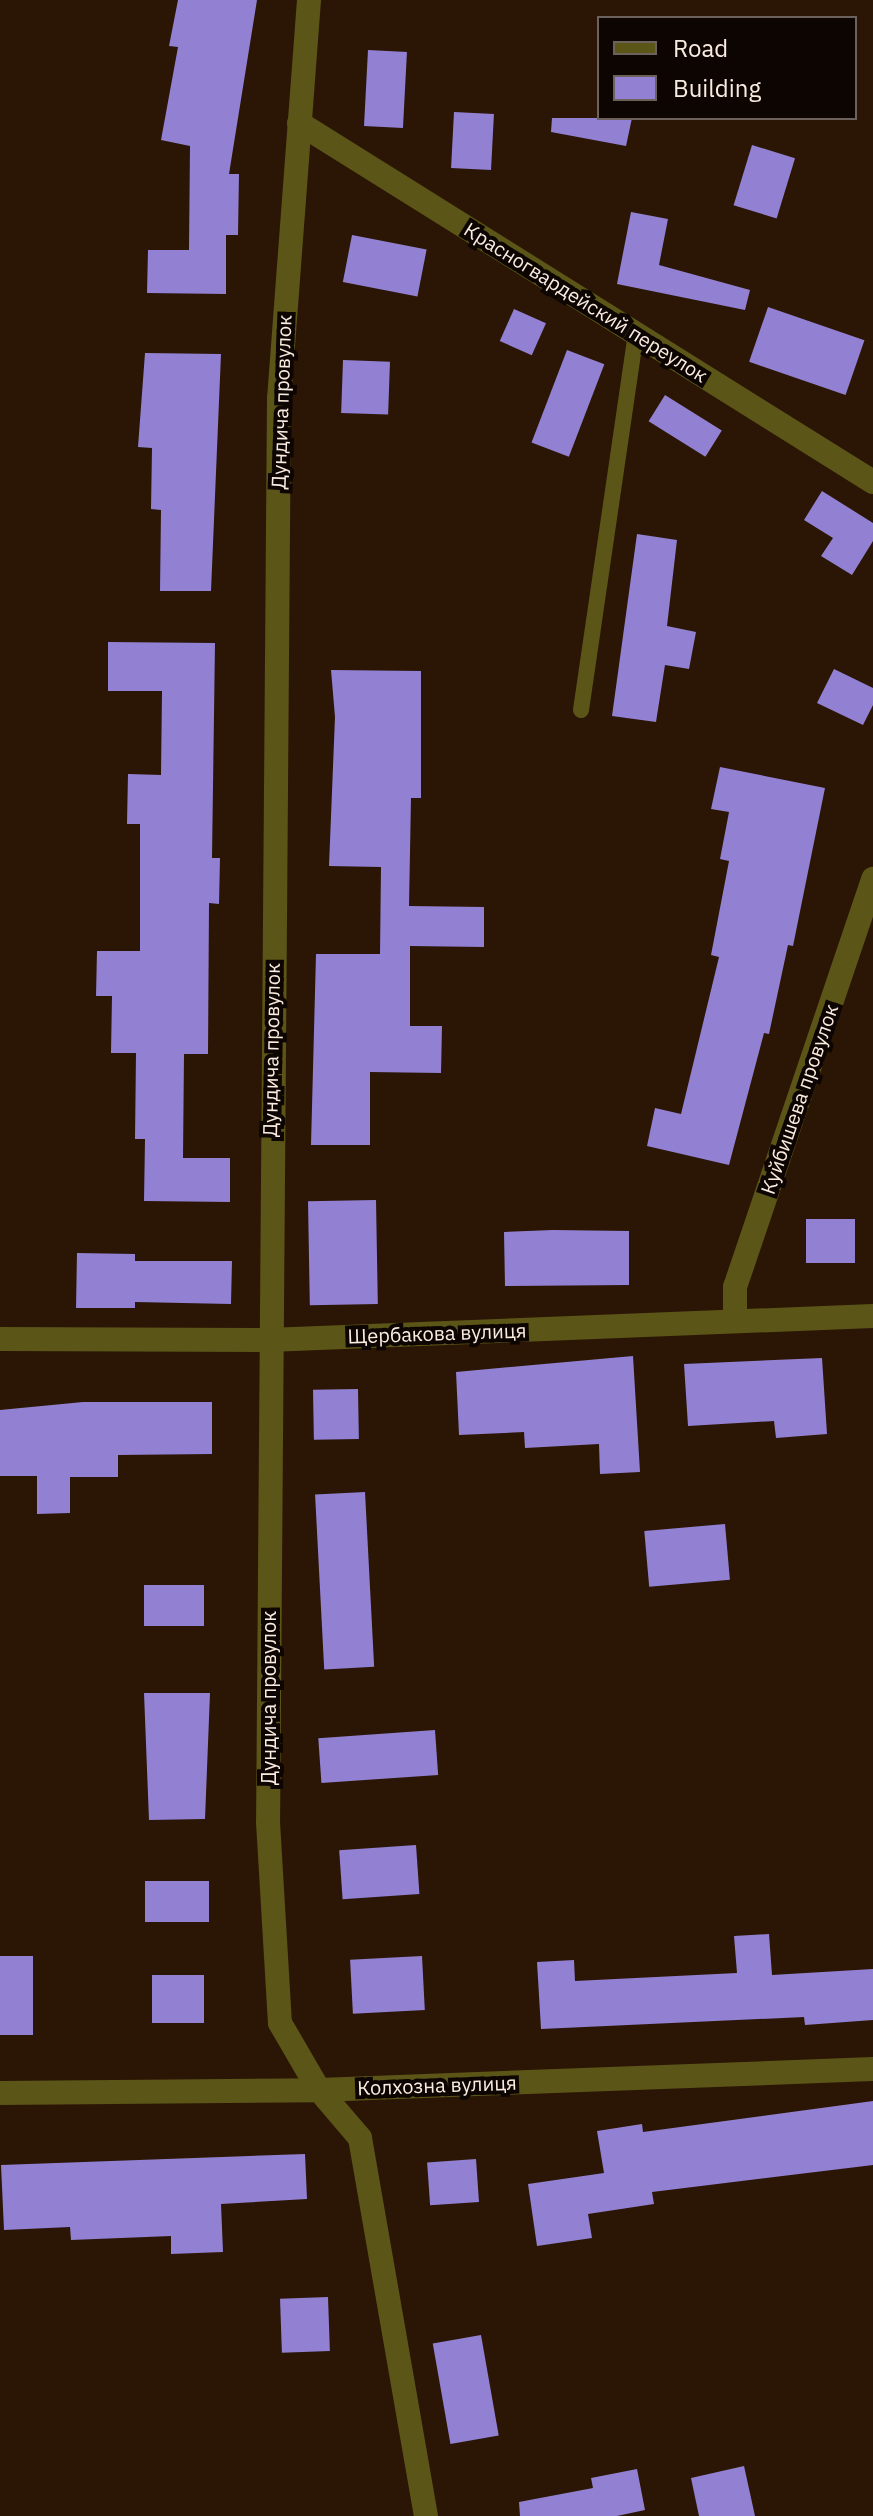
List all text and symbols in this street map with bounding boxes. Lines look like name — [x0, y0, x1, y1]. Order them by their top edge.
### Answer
legend — [597, 16, 857, 120]
text: Road — [673, 32, 728, 64]
text: Building — [673, 72, 761, 104]
street label: Красногвардейский переулок — [460, 217, 712, 387]
street label: Дундича провулок — [266, 314, 296, 490]
street label: Дундича провулок — [257, 963, 285, 1137]
street label: Куйбишева провулок — [755, 1001, 843, 1197]
street label: Щербакова вулиця — [347, 1318, 527, 1348]
street label: Дундича провулок — [256, 1611, 280, 1785]
street label: Колхозна вулиця — [357, 2070, 517, 2100]

